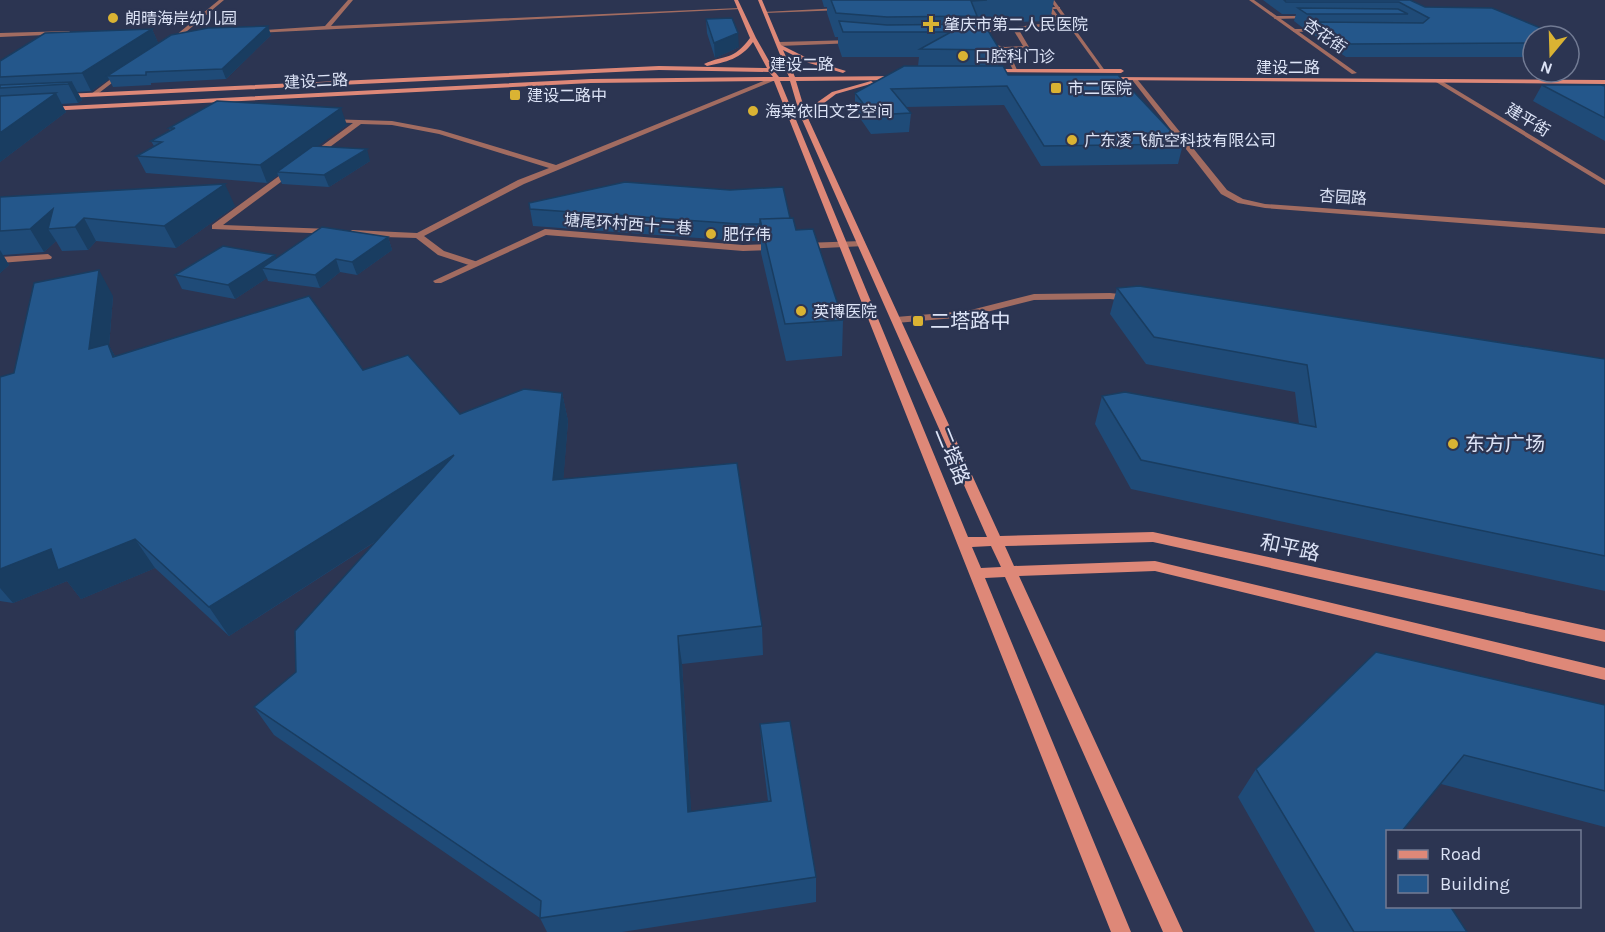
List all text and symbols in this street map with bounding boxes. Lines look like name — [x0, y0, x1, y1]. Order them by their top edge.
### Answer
place label: 朗晴海岸幼儿园 — [125, 9, 237, 28]
marker: 朗晴海岸幼儿园 — [106, 11, 120, 25]
street label: 杏花街 — [1300, 14, 1350, 58]
marker: 肇庆市第二人民医院 — [922, 15, 940, 33]
place label: 肇庆市第二人民医院 — [944, 15, 1088, 34]
north arrow — [1521, 24, 1581, 84]
place label: 口腔科门诊 — [975, 47, 1055, 66]
marker: 口腔科门诊 — [956, 49, 970, 63]
street label: 建设二路 — [770, 55, 834, 74]
text: N — [1538, 57, 1555, 79]
street label: 建设二路 — [1256, 58, 1320, 77]
street label: 建设二路 — [284, 70, 348, 92]
place label: 市二医院 — [1068, 79, 1132, 98]
marker: 市二医院 — [1049, 81, 1063, 95]
place label: 建设二路中 — [527, 86, 607, 105]
marker: 建设二路中 — [508, 88, 522, 102]
street label: 建平街 — [1503, 99, 1553, 141]
place label: 海棠依旧文艺空间 — [765, 102, 893, 121]
marker: 海棠依旧文艺空间 — [746, 104, 760, 118]
place label: 广东凌飞航空科技有限公司 — [1084, 131, 1276, 150]
marker: 广东凌飞航空科技有限公司 — [1065, 133, 1079, 147]
street label: 杏园路 — [1318, 186, 1368, 208]
street label: 塘尾环村西十二巷 — [563, 210, 693, 238]
place label: 肥仔伟 — [723, 225, 771, 244]
marker: 肥仔伟 — [704, 227, 718, 241]
place label: 英博医院 — [813, 302, 877, 321]
marker: 英博医院 — [794, 304, 808, 318]
place label: 二塔路中 — [930, 310, 1010, 333]
marker: 二塔路中 — [911, 314, 925, 328]
street label: 二塔路 — [930, 424, 974, 488]
place label: 东方广场 — [1465, 433, 1545, 456]
marker: 东方广场 — [1446, 437, 1460, 451]
street label: 和平路 — [1258, 531, 1322, 565]
legend — [1386, 830, 1581, 908]
text: Road — [1440, 843, 1481, 865]
text: Building — [1440, 873, 1510, 895]

